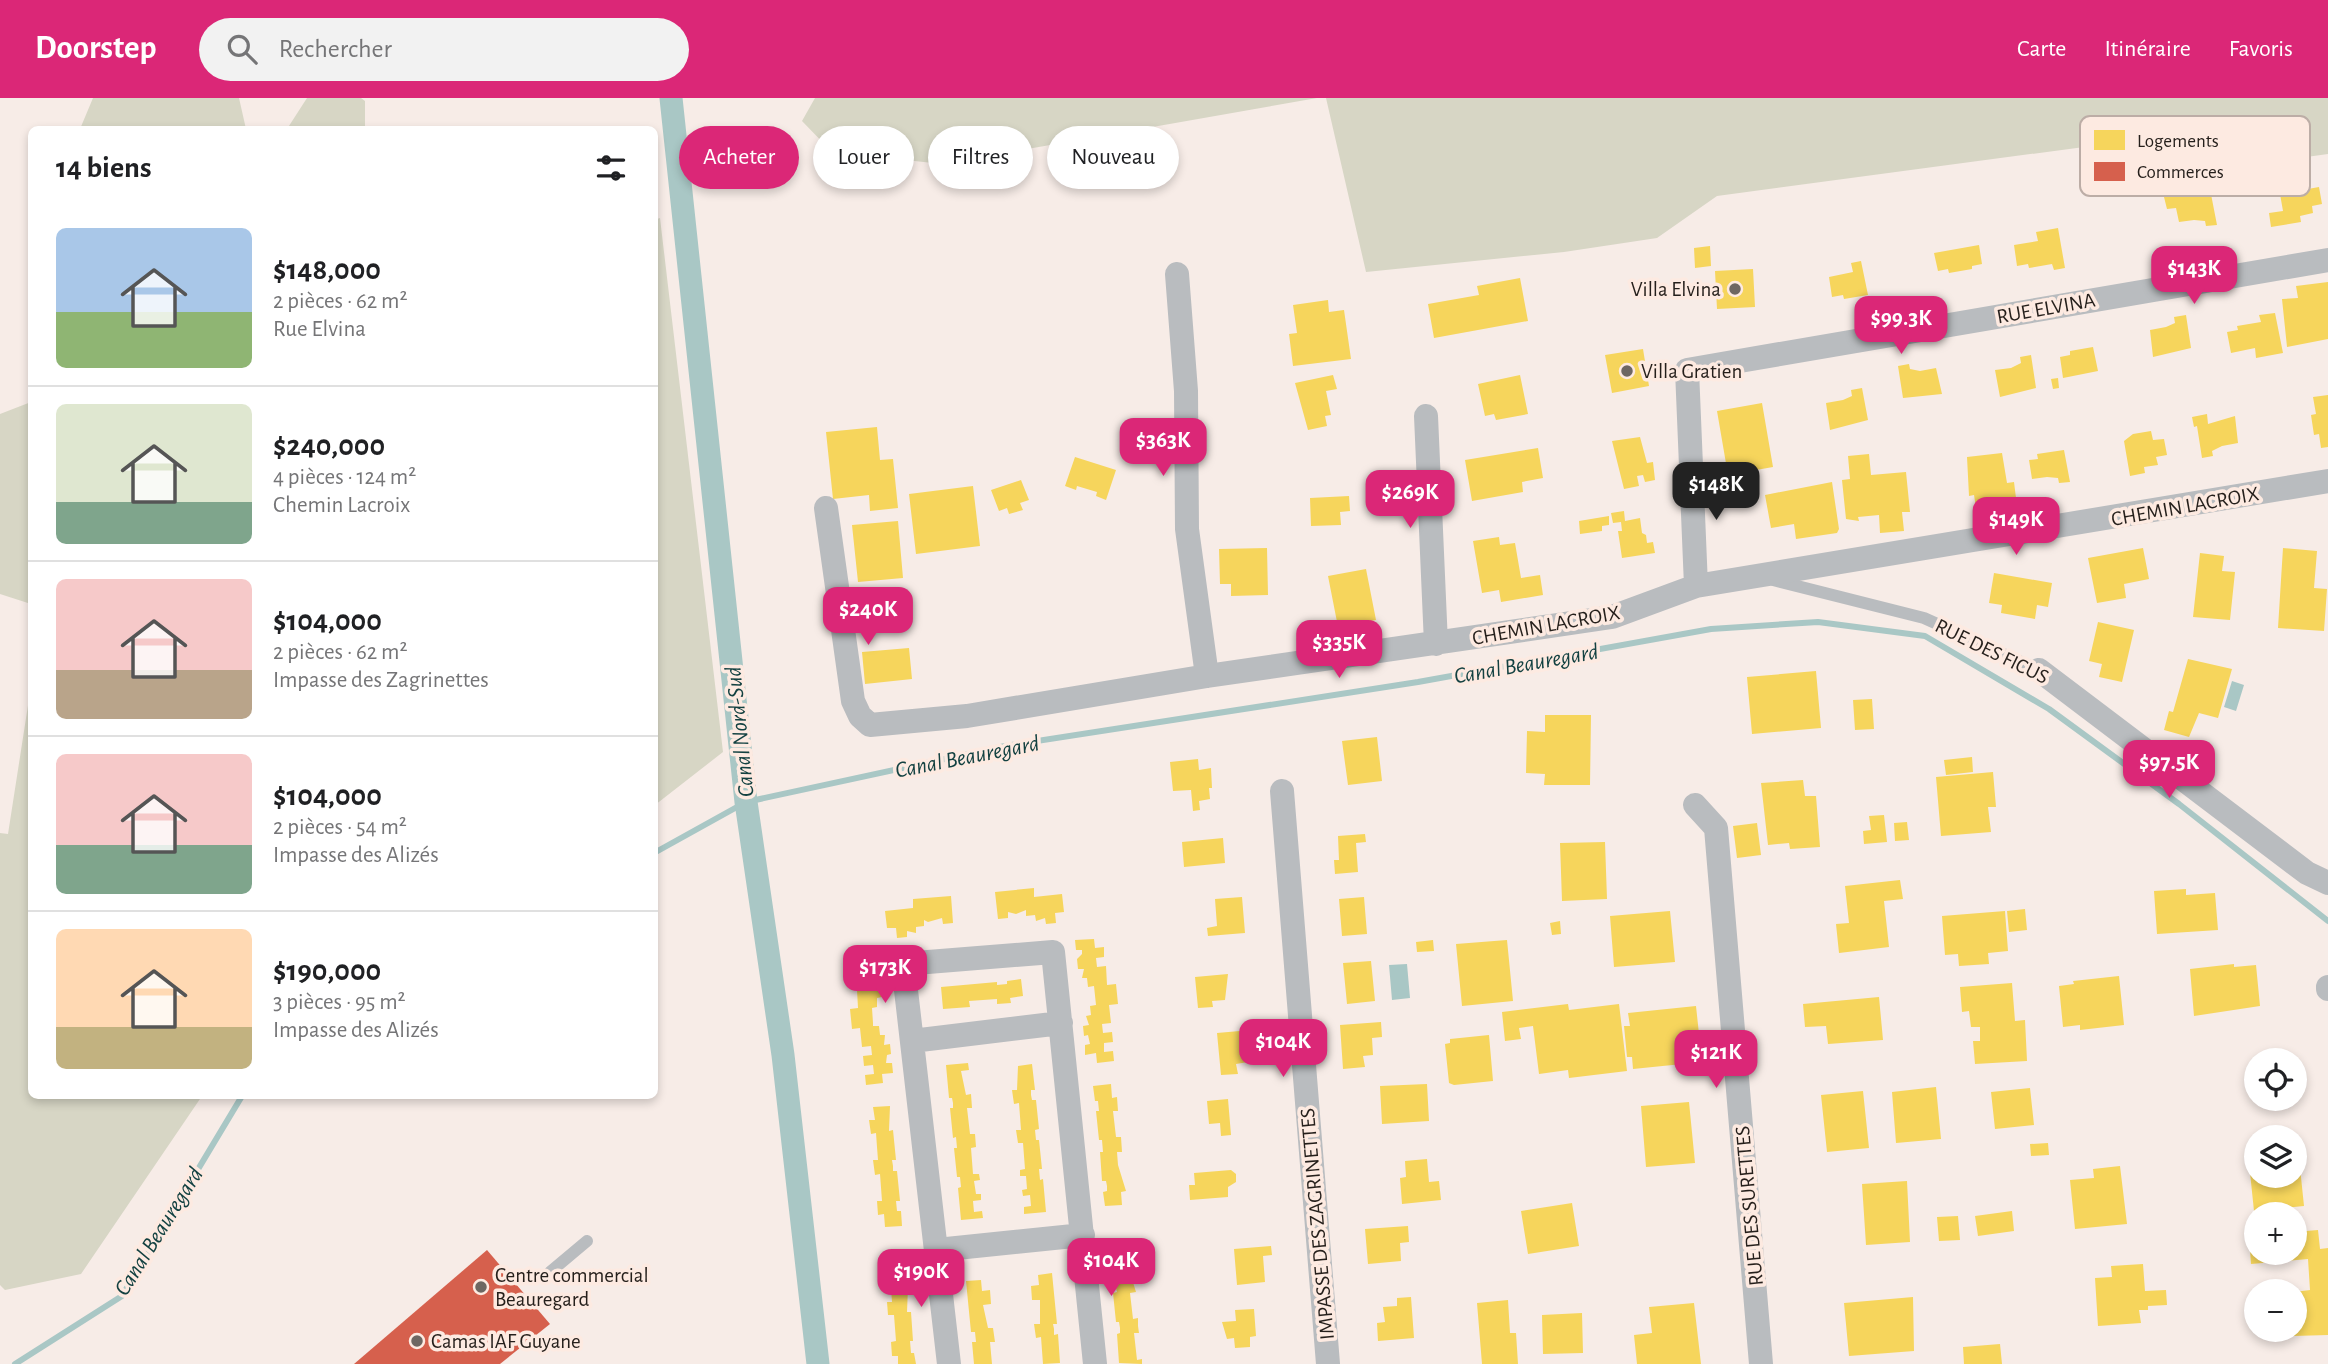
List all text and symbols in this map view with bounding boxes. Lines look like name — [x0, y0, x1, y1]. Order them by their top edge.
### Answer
search box — [199, 18, 689, 81]
icon: search — [223, 30, 261, 68]
text: Doorstep — [35, 32, 157, 65]
text: Rechercher — [279, 36, 392, 62]
text: Carte — [2017, 37, 2066, 61]
text: Itinéraire — [2104, 37, 2191, 61]
text: Favoris — [2229, 37, 2293, 61]
legend — [2080, 116, 2310, 196]
chip: Acheter — [679, 126, 799, 189]
chip: Louer — [813, 126, 914, 189]
chip: Filtres — [928, 126, 1033, 189]
chip: Nouveau — [1047, 126, 1179, 189]
text: Logements — [2137, 132, 2219, 151]
icon: filters — [592, 149, 630, 187]
text: 14 biens — [56, 153, 152, 183]
text: Commerces — [2137, 163, 2224, 182]
pin: $143K — [2145, 246, 2243, 306]
text: $148,000 — [273, 255, 381, 285]
icon: home — [112, 256, 196, 340]
text: $143K — [2167, 257, 2221, 280]
place label: Villa Elvina — [1631, 279, 1721, 300]
marker: Villa Elvina — [1727, 281, 1743, 297]
street label: RUE ELVINA — [1995, 289, 2097, 327]
text: 2 pièces · 62 m² — [273, 290, 407, 313]
pin: $99.3K — [1844, 296, 1958, 356]
text: $99.3K — [1870, 307, 1932, 330]
text: Rue Elvina — [273, 318, 366, 341]
place label: Villa Gratien — [1641, 361, 1742, 382]
marker: Villa Gratien — [1619, 363, 1635, 379]
pin: $363K — [1114, 418, 1212, 478]
text: $363K — [1136, 429, 1190, 452]
text: $240,000 — [273, 431, 385, 461]
icon: home — [112, 432, 196, 516]
pin: $148K — [1667, 462, 1765, 522]
text: 4 pièces · 124 m² — [273, 466, 416, 489]
pin: $269K — [1361, 470, 1459, 530]
text: $148K — [1689, 473, 1743, 496]
text: $269K — [1382, 481, 1438, 504]
street label: CHEMIN LACROIX — [2110, 483, 2261, 530]
text: Chemin Lacroix — [273, 494, 410, 517]
pin: $149K — [1967, 498, 2065, 557]
text: $149K — [1989, 508, 2043, 531]
pin: $240K — [819, 588, 917, 647]
text: $240K — [839, 598, 897, 621]
street label: CHEMIN LACROIX — [1471, 602, 1622, 649]
text: $104,000 — [273, 606, 382, 636]
icon: home — [112, 607, 196, 691]
street label: RUE DES FICUS — [1932, 615, 2052, 688]
pin: $335K — [1290, 620, 1388, 680]
text: $335K — [1312, 631, 1366, 654]
water label: Canal Beauregard — [1452, 640, 1600, 688]
text: 2 pièces · 62 m² — [273, 641, 407, 664]
water label: Canal Nord-Sud — [722, 665, 759, 798]
text: Impasse des Zagrinettes — [273, 669, 489, 692]
water label: Canal Beauregard — [893, 732, 1041, 783]
pin: $97.5K — [2112, 740, 2226, 800]
text: $97.5K — [2139, 751, 2199, 774]
text: $104,000 — [273, 781, 382, 811]
icon: home — [112, 782, 196, 866]
text: 2 pièces · 54 m² — [273, 816, 407, 839]
text: Impasse des Alizés — [273, 844, 439, 867]
pin: $173K — [836, 946, 934, 1005]
text: $190,000 — [273, 956, 381, 986]
text: $173K — [859, 956, 911, 979]
icon: home — [112, 957, 196, 1041]
text: 3 pièces · 95 m² — [273, 991, 406, 1014]
text: Impasse des Alizés — [273, 1019, 439, 1042]
pin: $104K — [1234, 1020, 1332, 1079]
text: $104K — [1255, 1030, 1311, 1053]
pin: $121K — [1667, 1030, 1765, 1090]
text: $121K — [1690, 1041, 1742, 1064]
map controls — [2244, 1048, 2307, 1342]
button: locate — [2244, 1048, 2307, 1111]
street label: IMPASSE DES ZAGRINETTES — [1297, 1107, 1338, 1341]
street label: RUE DES SURETTES — [1732, 1125, 1767, 1287]
button: layers — [2244, 1125, 2307, 1188]
water label: Canal Beauregard — [111, 1164, 208, 1300]
button: + — [2244, 1202, 2307, 1265]
pin: $104K — [1062, 1238, 1160, 1298]
text: $104K — [1083, 1249, 1139, 1272]
pin: $190K — [872, 1250, 970, 1309]
text: $190K — [893, 1260, 949, 1283]
place label: Centre commercial Beauregard — [495, 1265, 649, 1310]
marker: Centre commercial Beauregard — [473, 1279, 489, 1295]
button: − — [2244, 1279, 2307, 1342]
place label: Camas IAF Guyane — [431, 1331, 581, 1352]
marker: Camas IAF Guyane — [409, 1333, 425, 1349]

